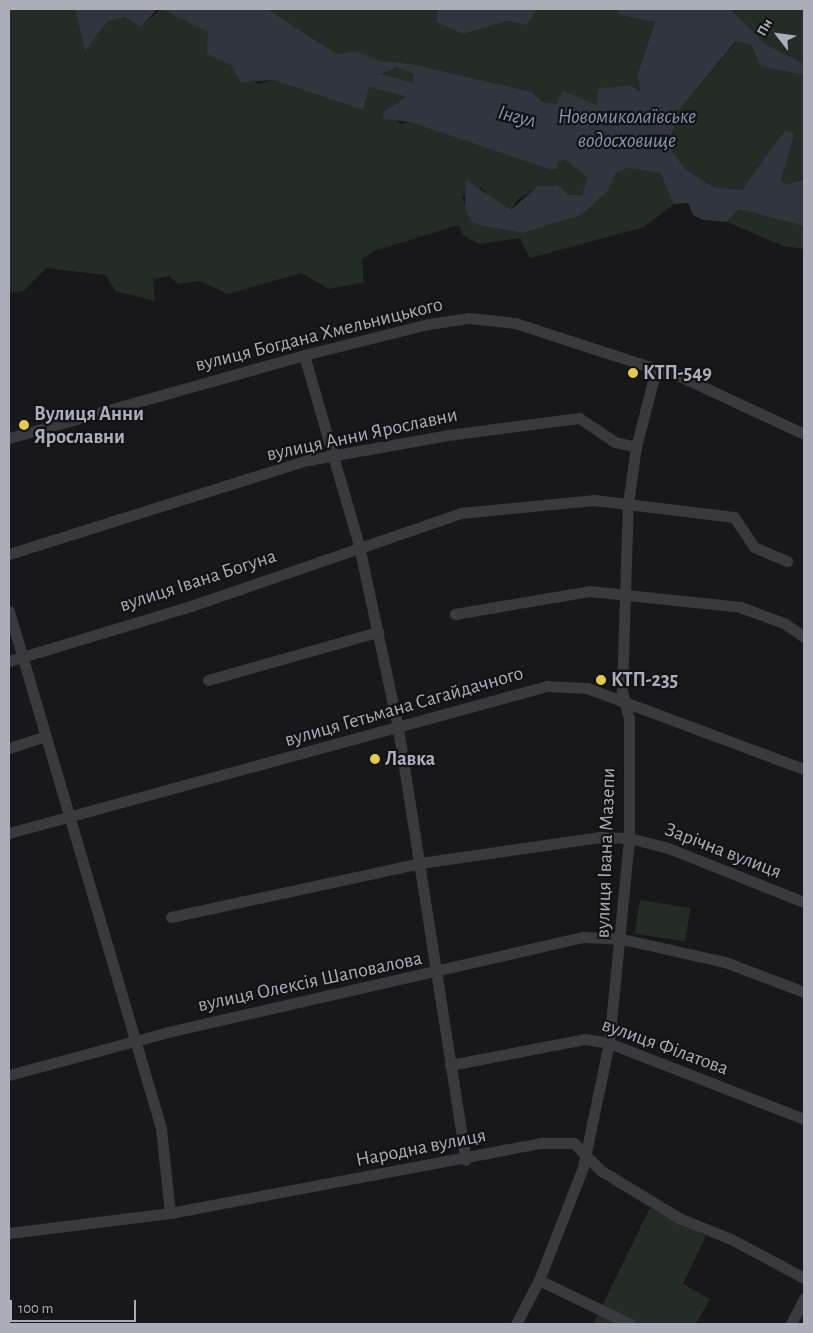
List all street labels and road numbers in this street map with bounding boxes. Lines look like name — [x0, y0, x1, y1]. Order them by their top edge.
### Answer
street label: вулиця Богдана Хмельницького — [193, 293, 445, 377]
street label: вулиця Анни Ярославни — [264, 403, 460, 467]
street label: вулиця Івана Богуна — [117, 544, 279, 618]
street label: вулиця Гетьмана Сагайдачного — [282, 661, 526, 753]
street label: вулиця Івана Мазепи — [591, 767, 621, 939]
street label: Зарічна вулиця — [661, 818, 785, 884]
street label: вулиця Олексія Шаповалова — [196, 947, 424, 1017]
street label: вулиця Філатова — [598, 1013, 732, 1081]
street label: Народна вулиця — [354, 1124, 488, 1172]

